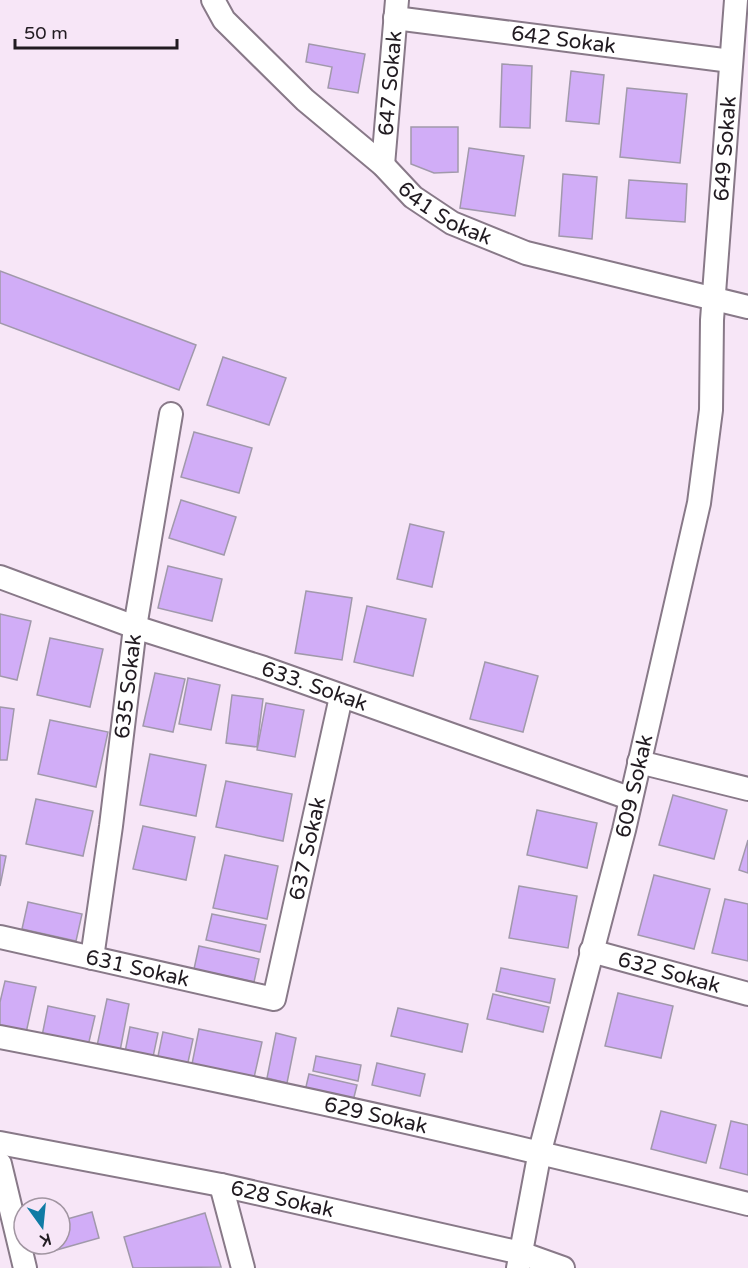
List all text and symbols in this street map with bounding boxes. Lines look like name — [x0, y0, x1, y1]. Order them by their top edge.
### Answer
scale bar — [15, 12, 177, 50]
street label: 642 Sokak — [510, 21, 617, 59]
text: 50 m — [24, 22, 68, 44]
street label: 647 Sokak — [374, 30, 407, 137]
street label: 649 Sokak — [709, 95, 742, 202]
street label: 641 Sokak — [392, 177, 495, 251]
street label: 635 Sokak — [110, 633, 147, 740]
street label: 633. Sokak — [258, 656, 371, 717]
street label: 609 Sokak — [610, 732, 659, 841]
street label: 637 Sokak — [284, 795, 331, 903]
street label: 631 Sokak — [83, 945, 192, 992]
street label: 632 Sokak — [615, 947, 723, 999]
street label: 629 Sokak — [322, 1092, 430, 1139]
street label: 628 Sokak — [228, 1176, 336, 1223]
north arrow — [12, 1196, 72, 1256]
text: K — [38, 1228, 53, 1251]

